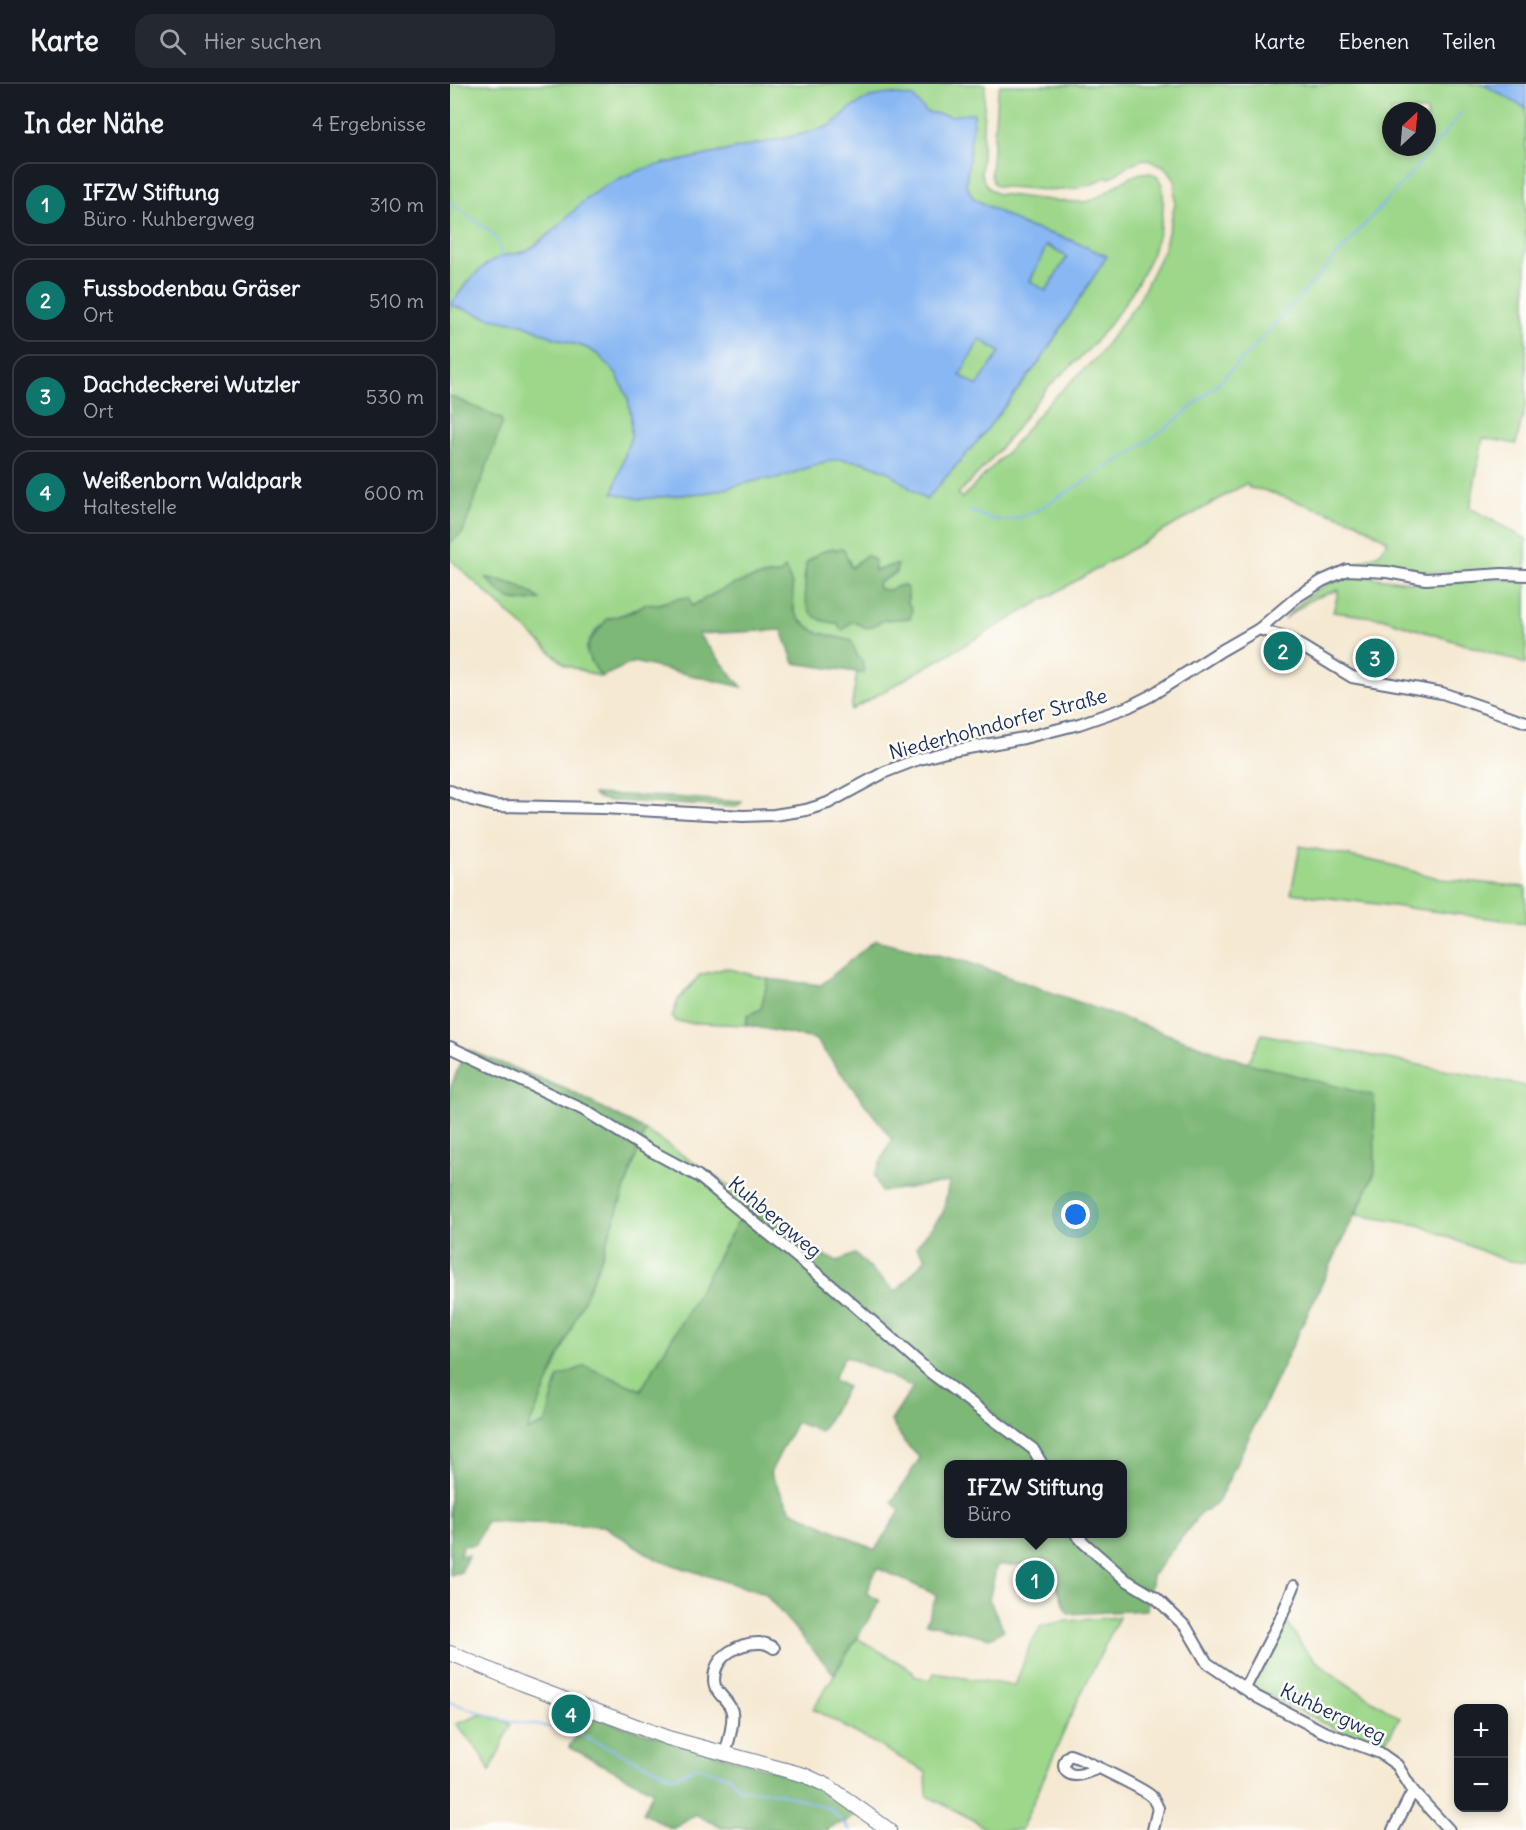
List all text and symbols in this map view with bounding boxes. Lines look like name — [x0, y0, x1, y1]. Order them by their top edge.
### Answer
search box — [135, 14, 555, 68]
text: Karte — [30, 23, 99, 59]
icon: search — [156, 25, 189, 58]
text: Hier suchen — [204, 27, 322, 55]
text: Karte — [1254, 28, 1305, 55]
text: Ebenen — [1338, 28, 1409, 55]
text: Teilen — [1442, 28, 1496, 55]
north arrow — [1382, 102, 1436, 156]
text: In der Nähe — [24, 107, 164, 140]
text: 4 Ergebnisse — [312, 111, 426, 136]
text: IFZW Stiftung — [83, 178, 219, 206]
text: 1 — [42, 192, 49, 217]
text: 310 m — [369, 192, 424, 217]
text: Büro · Kuhbergweg — [83, 206, 255, 231]
text: Fussbodenbau Gräser — [83, 274, 300, 302]
text: 2 — [40, 288, 51, 313]
text: 510 m — [369, 288, 424, 313]
text: Ort — [83, 302, 113, 327]
text: Dachdeckerei Wutzler — [83, 370, 300, 398]
text: 3 — [40, 384, 51, 409]
text: 530 m — [366, 384, 424, 409]
text: Ort — [83, 398, 113, 423]
text: Weißenborn Waldpark — [83, 466, 302, 494]
text: 4 — [40, 480, 51, 505]
text: 600 m — [364, 480, 424, 505]
text: Haltestelle — [83, 494, 177, 519]
pin: 2 — [1264, 628, 1302, 674]
pin: 3 — [1356, 636, 1394, 680]
street label: Niederhohndorfer Straße — [886, 682, 1110, 765]
street label: Kuhbergweg — [724, 1170, 827, 1263]
your location — [1061, 1200, 1090, 1229]
popup — [944, 1460, 1127, 1538]
text: IFZW Stiftung — [967, 1473, 1104, 1501]
text: Büro — [967, 1501, 1011, 1526]
pin: 1 — [1016, 1558, 1054, 1602]
street label: Kuhbergweg — [1276, 1677, 1390, 1748]
pin: 4 — [552, 1692, 590, 1736]
map controls — [1454, 1704, 1508, 1812]
button: + — [1454, 1704, 1508, 1758]
button: − — [1454, 1758, 1508, 1812]

